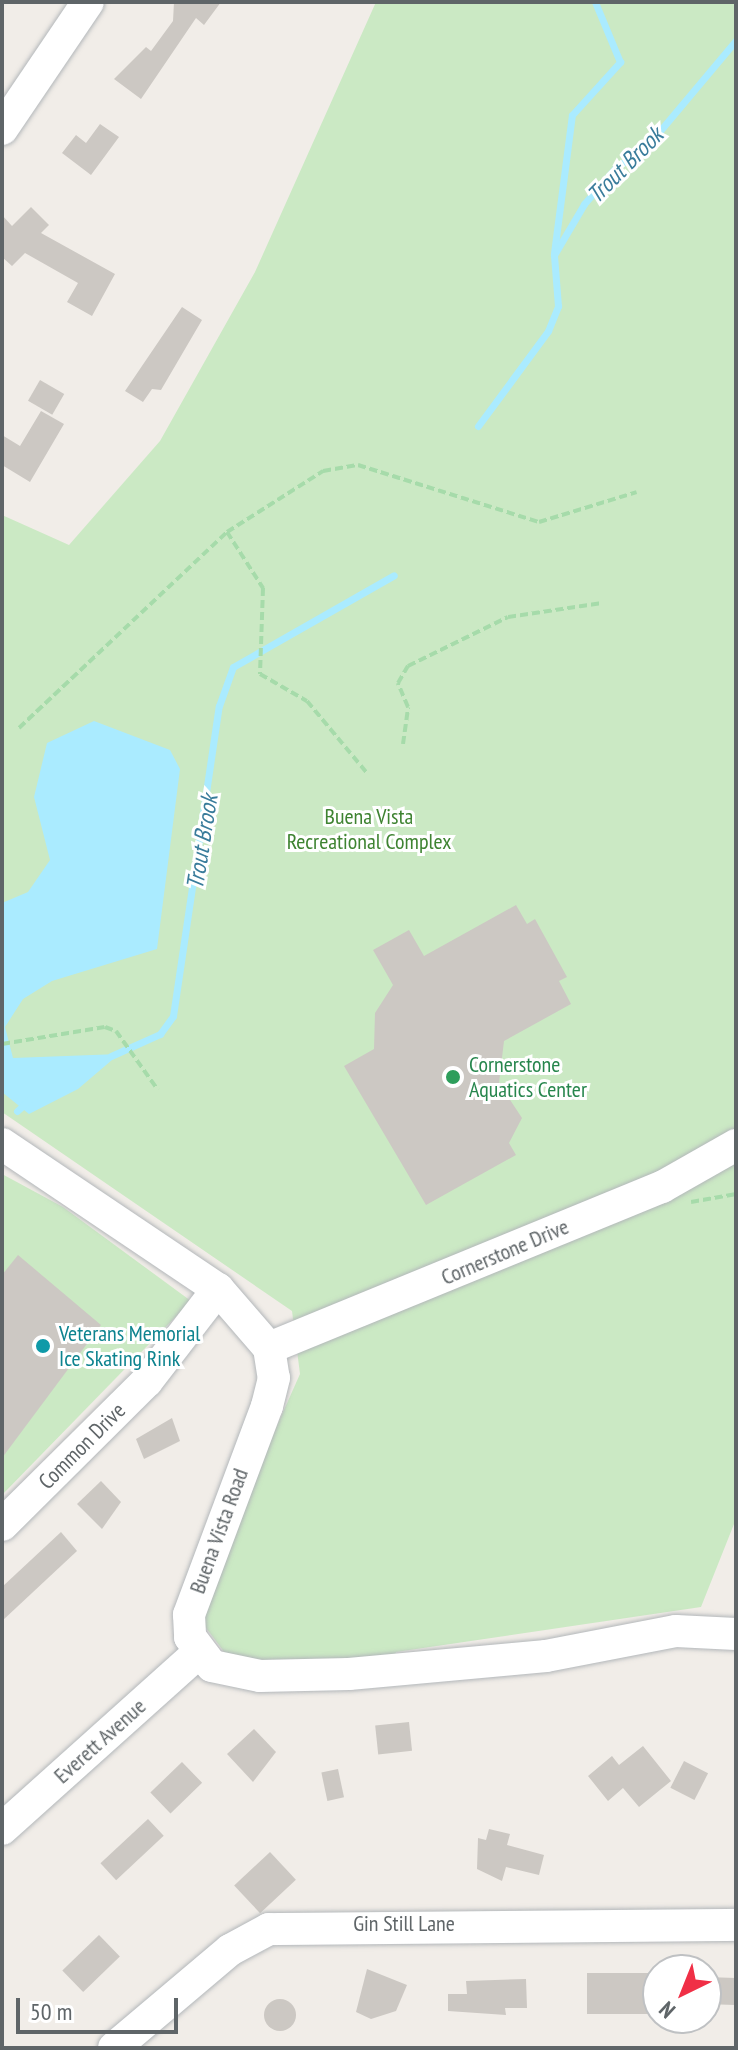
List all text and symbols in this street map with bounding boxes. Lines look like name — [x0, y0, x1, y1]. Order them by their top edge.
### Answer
water label: Trout Brook — [581, 121, 669, 209]
water label: Trout Brook — [180, 793, 224, 891]
park label: Buena Vista Recreational Complex — [287, 803, 451, 854]
place label: Cornerstone Aquatics Center — [469, 1051, 587, 1102]
marker: Cornerstone Aquatics Center — [444, 1068, 462, 1086]
street label: Cornerstone Drive — [437, 1213, 573, 1291]
place label: Veterans Memorial Ice Skating Rink — [59, 1320, 200, 1372]
marker: Veterans Memorial Ice Skating Rink — [34, 1337, 52, 1355]
street label: Common Drive — [33, 1397, 131, 1495]
street label: Buena Vista Road — [184, 1465, 254, 1597]
street label: Everett Avenue — [49, 1693, 151, 1789]
street label: Gin Still Lane — [353, 1911, 455, 1937]
north arrow — [642, 1954, 722, 2034]
scale bar — [20, 1982, 182, 2032]
text: 50 m — [30, 1996, 72, 2027]
text: N — [653, 1996, 681, 2024]

